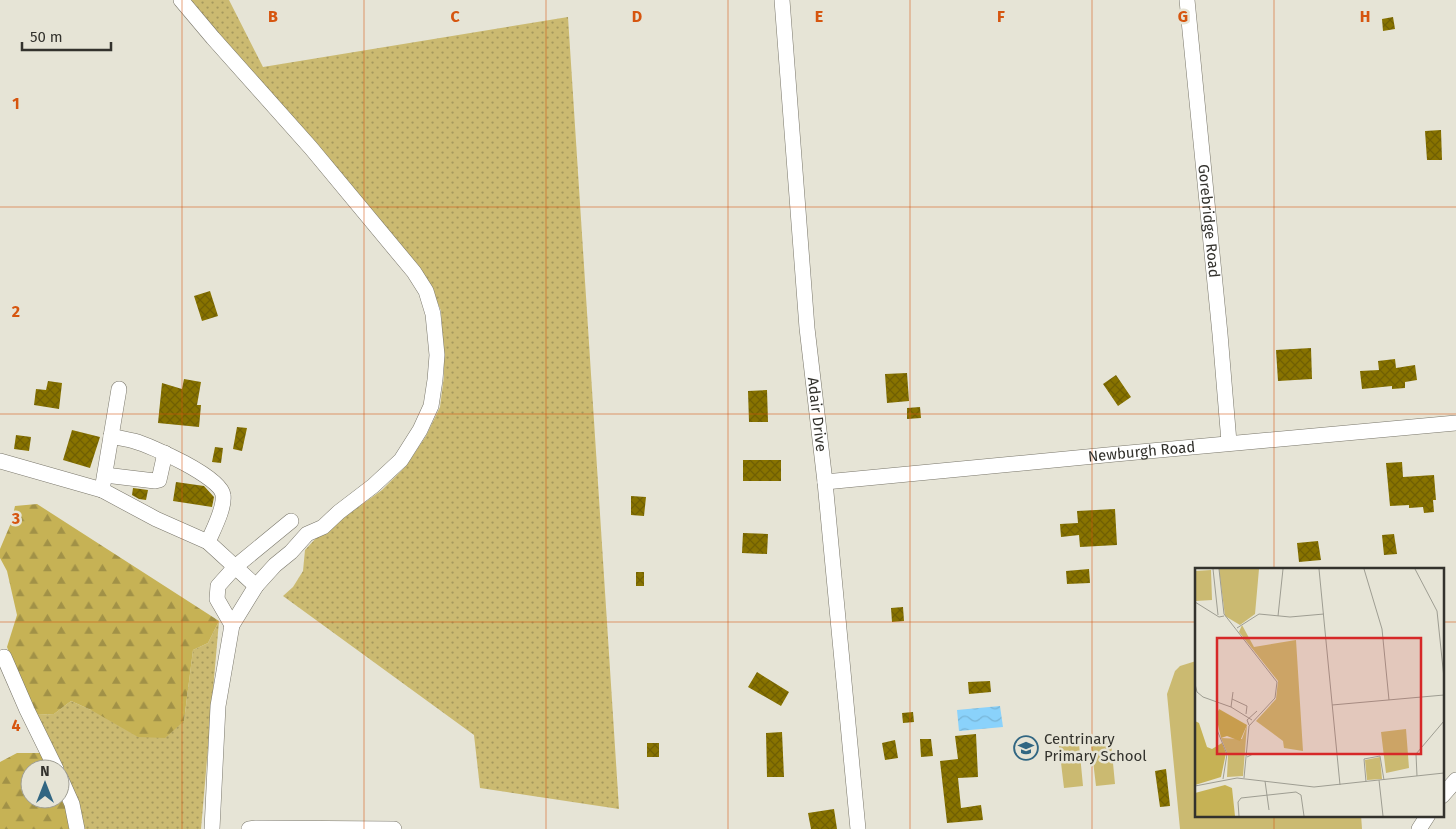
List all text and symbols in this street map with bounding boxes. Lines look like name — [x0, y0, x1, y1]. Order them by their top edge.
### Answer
text: B — [268, 7, 278, 26]
text: C — [450, 7, 460, 26]
text: D — [632, 7, 642, 26]
text: E — [815, 7, 823, 26]
text: F — [997, 7, 1005, 26]
text: G — [1178, 7, 1188, 26]
text: H — [1360, 7, 1370, 26]
scale bar — [22, 20, 111, 52]
text: 50 m — [30, 28, 63, 46]
text: 1 — [12, 94, 20, 113]
street label: Gorebridge Road — [1194, 163, 1223, 279]
text: 2 — [12, 302, 20, 321]
street label: Adair Drive — [804, 376, 830, 453]
street label: Newburgh Road — [1087, 438, 1196, 466]
text: 3 — [11, 509, 20, 528]
inset map — [1195, 568, 1444, 816]
text: 4 — [11, 716, 21, 735]
place label: Centrinary Primary School — [1044, 730, 1147, 765]
school or university icon: Centrinary Primary School — [1013, 735, 1039, 761]
north arrow — [20, 759, 70, 809]
text: N — [40, 763, 50, 780]

